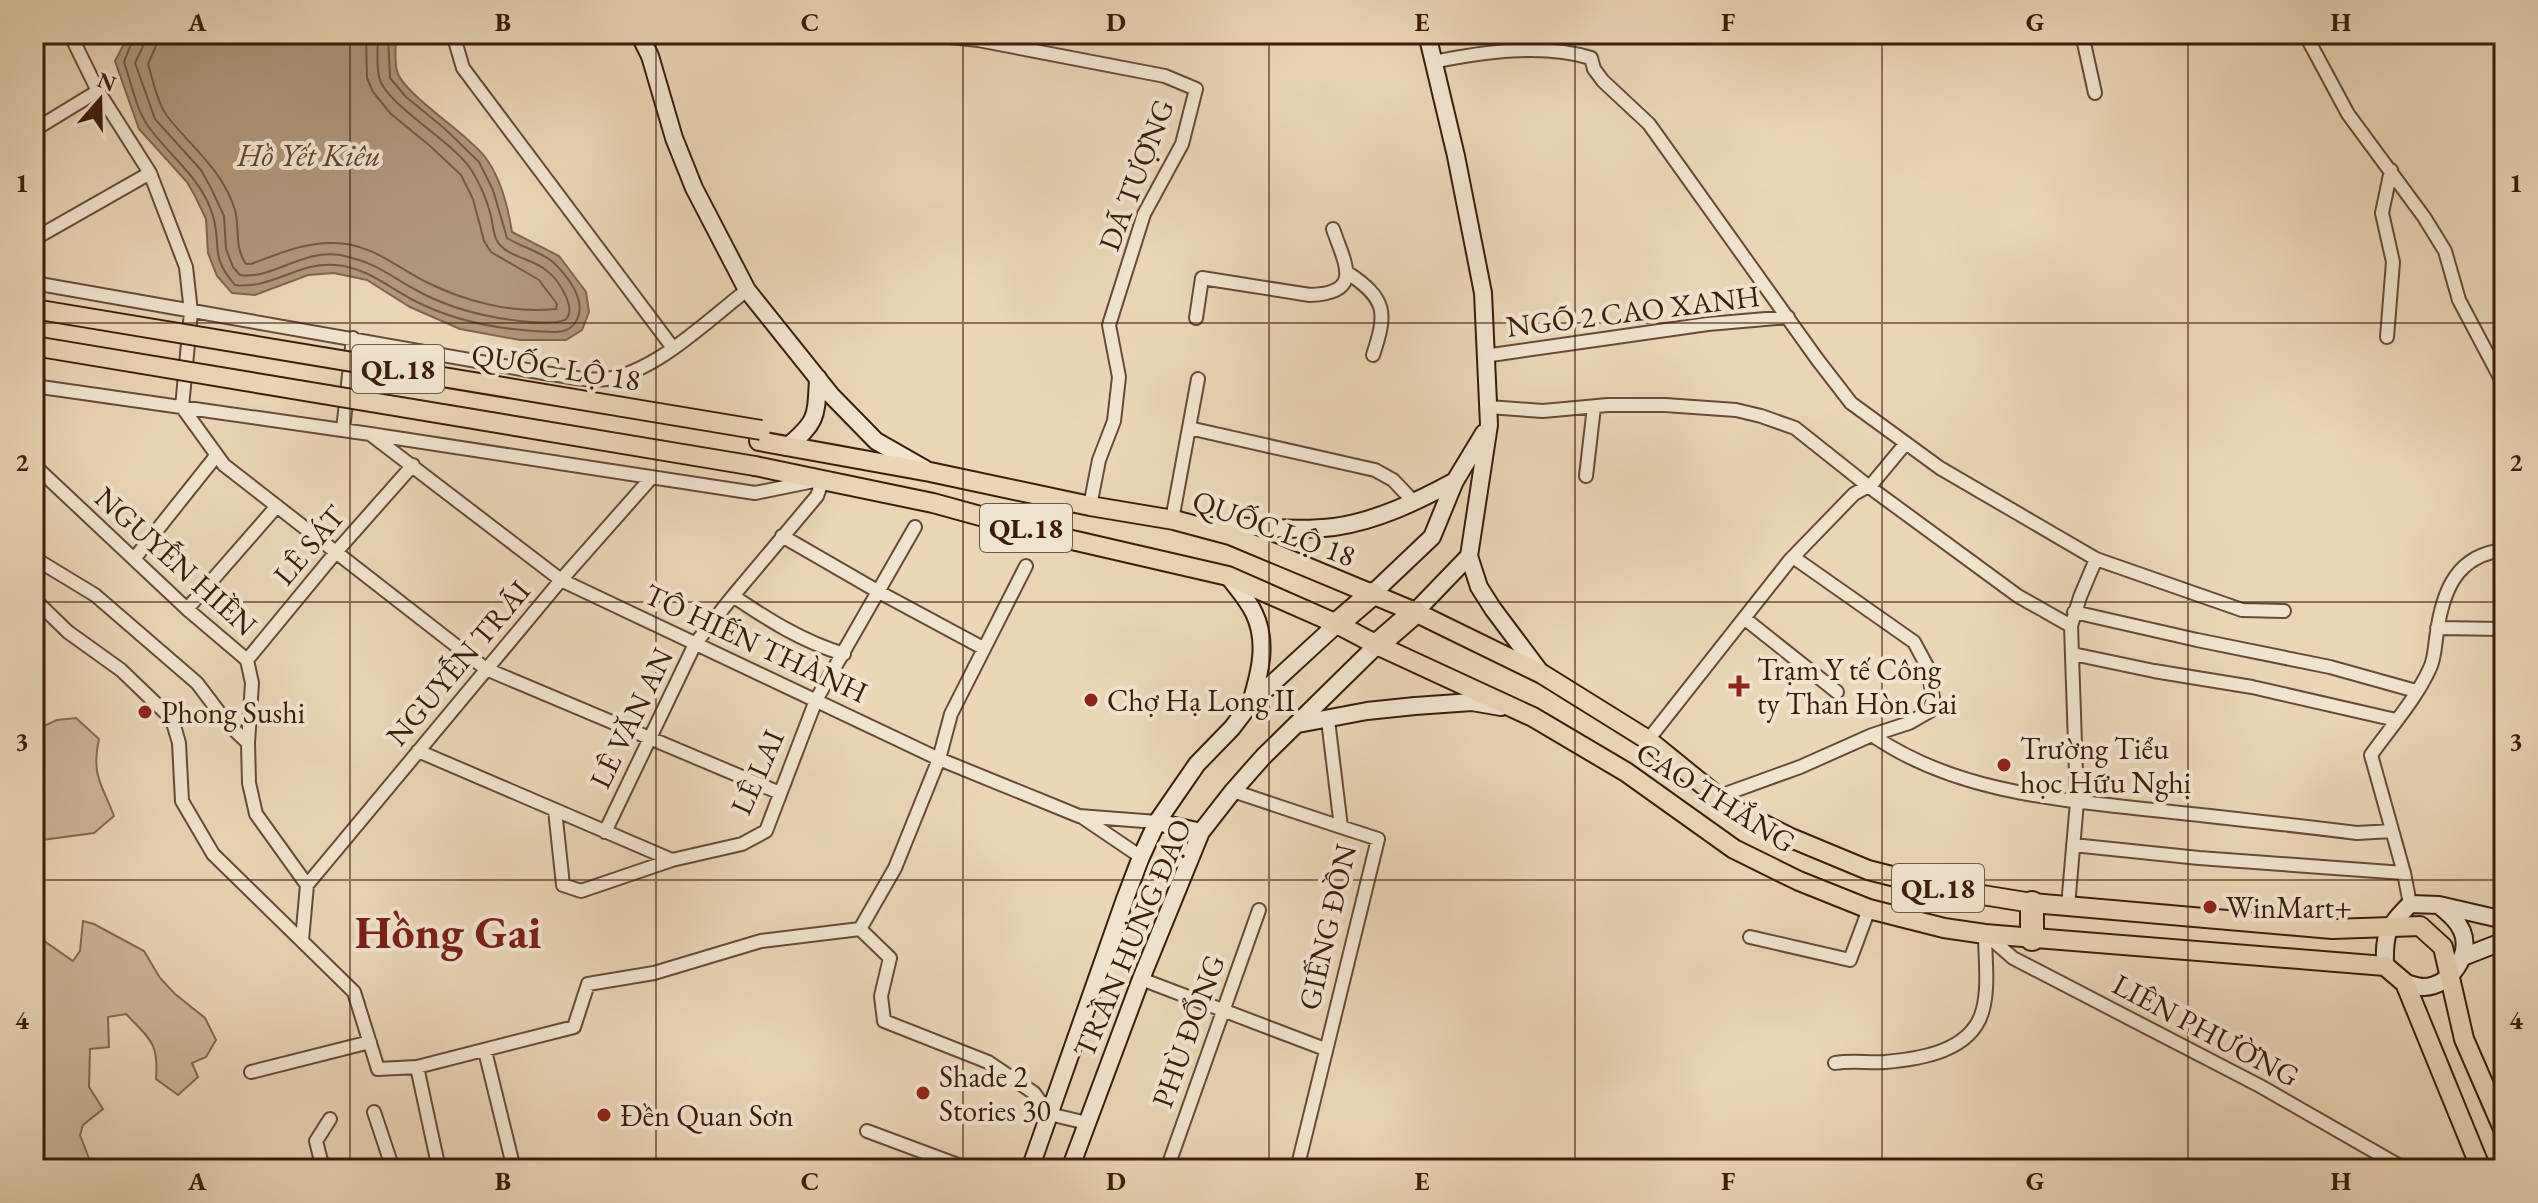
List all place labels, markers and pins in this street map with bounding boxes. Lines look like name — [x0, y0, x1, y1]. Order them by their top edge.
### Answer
place label: Trạm Y tế Công ty Than Hòn Gai — [1757, 650, 1957, 723]
marker: Trạm Y tế Công ty Than Hòn Gai — [1728, 675, 1750, 697]
place label: Chợ Hạ Long II — [1107, 681, 1295, 720]
marker: Chợ Hạ Long II — [1082, 691, 1100, 709]
place label: Phong Sushi — [161, 693, 305, 732]
marker: Phong Sushi — [136, 703, 154, 721]
place label: Trường Tiểu học Hữu Nghị — [2020, 729, 2191, 802]
marker: Trường Tiểu học Hữu Nghị — [1995, 756, 2013, 774]
place label: WinMart+ — [2226, 888, 2352, 927]
marker: WinMart+ — [2201, 898, 2219, 916]
place label: Shade 2 Stories 30 — [939, 1057, 1051, 1130]
marker: Shade 2 Stories 30 — [914, 1084, 932, 1102]
place label: Đền Quan Sơn — [620, 1096, 794, 1135]
marker: Đền Quan Sơn — [595, 1106, 613, 1124]

